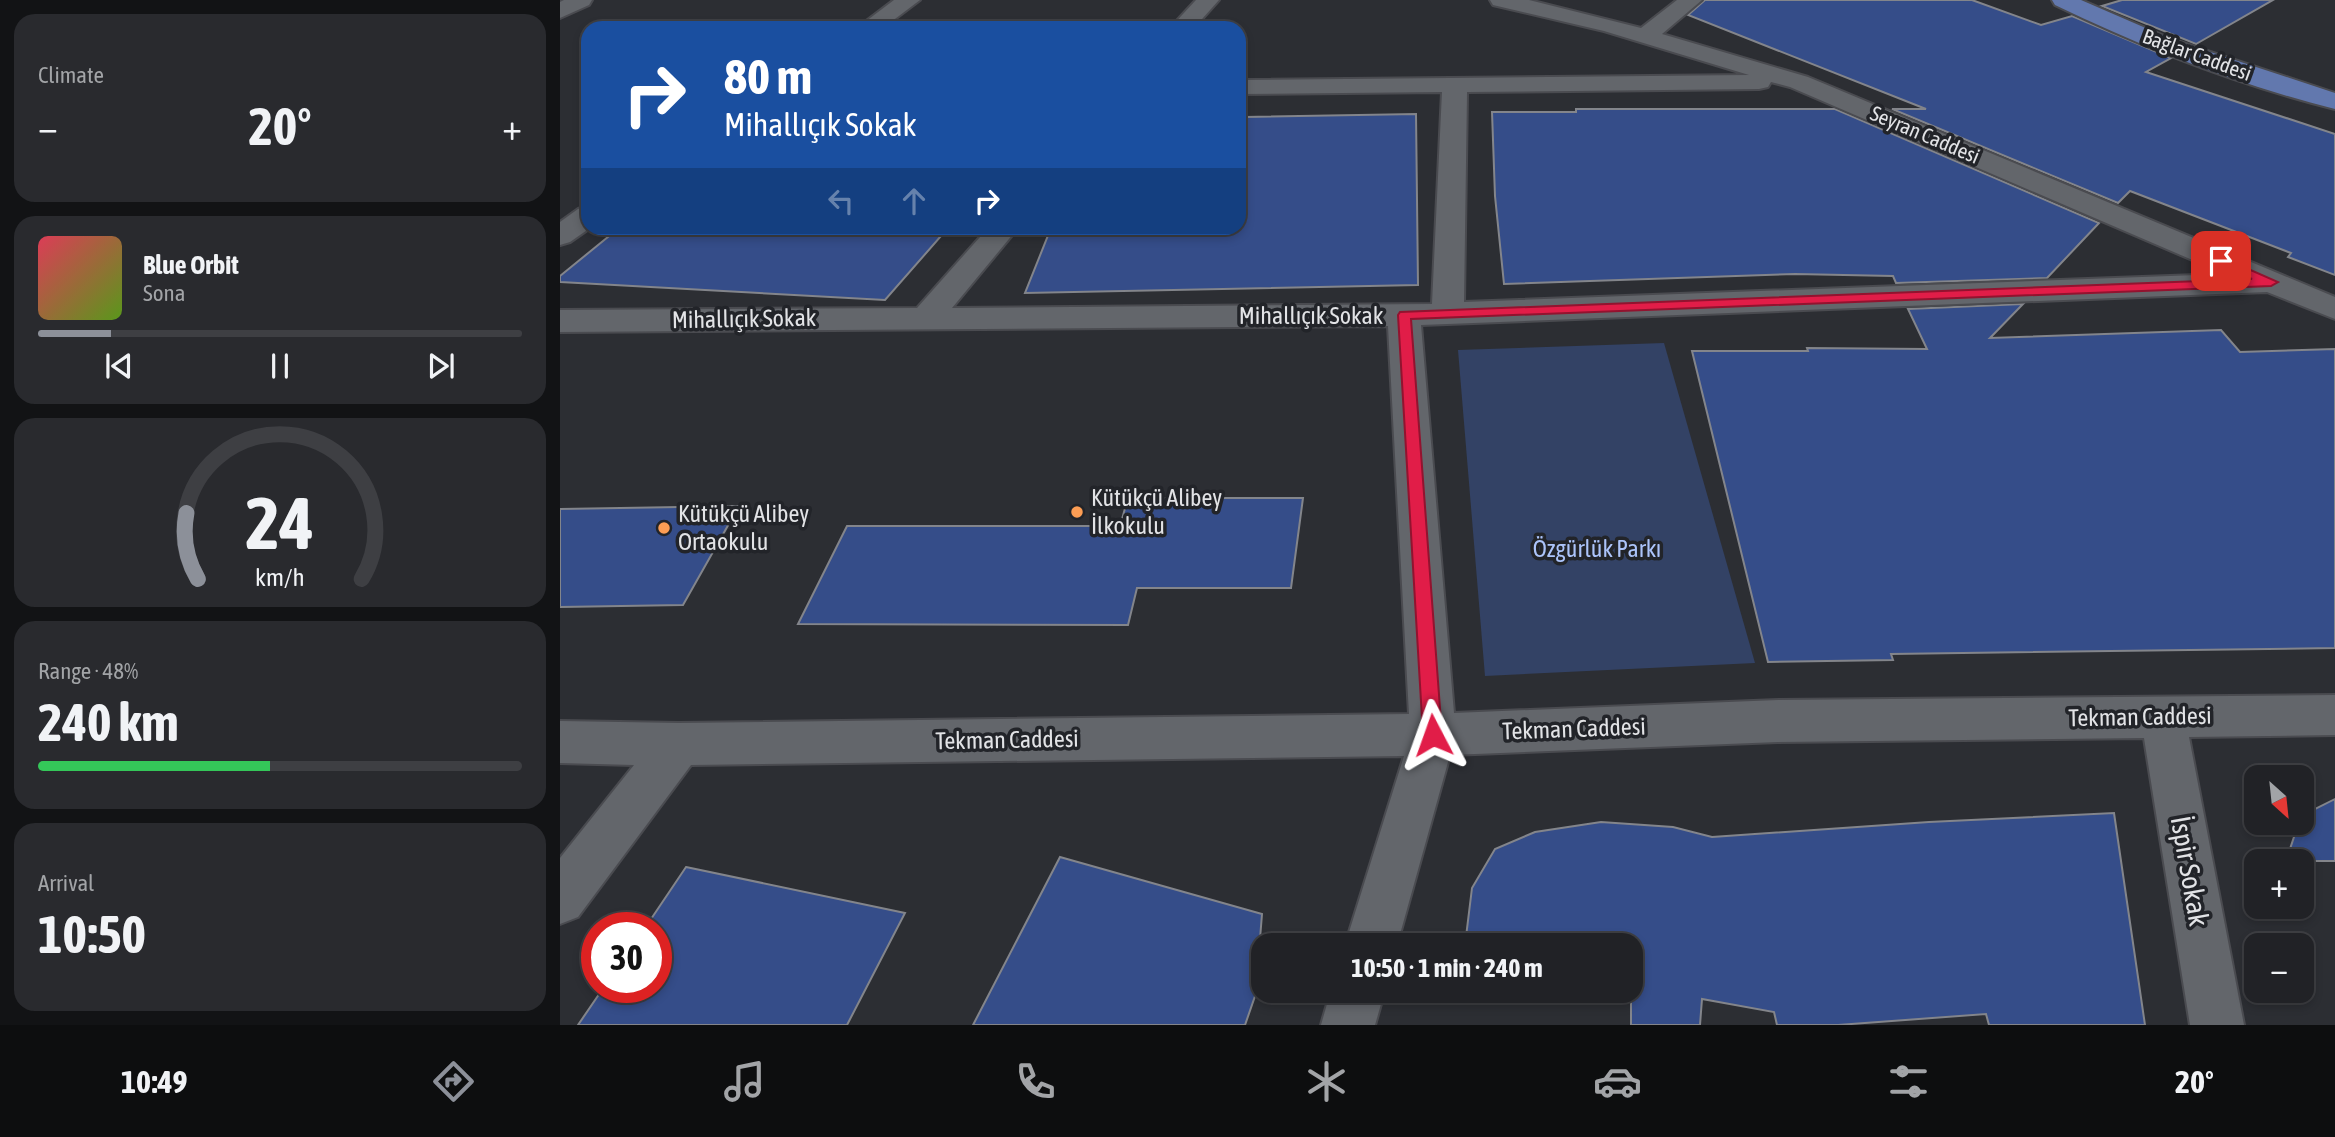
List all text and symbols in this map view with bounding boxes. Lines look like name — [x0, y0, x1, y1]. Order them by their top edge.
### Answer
street label: Bağlar Caddesi — [2140, 23, 2255, 85]
text: 80 m — [724, 48, 812, 104]
icon: right — [609, 49, 700, 140]
text: Climate — [38, 62, 104, 88]
text: 20° — [248, 96, 312, 156]
street label: Seyran Caddesi — [1867, 100, 1984, 168]
text: − — [38, 105, 58, 148]
text: + — [502, 105, 522, 148]
text: Mihallıçık Sokak — [724, 106, 917, 143]
icon: left — [822, 182, 860, 220]
icon: ahead — [895, 182, 933, 220]
icon: right — [968, 182, 1006, 220]
pin — [2191, 231, 2251, 291]
icon: arrive — [2202, 242, 2240, 280]
text: Blue Orbit — [143, 250, 239, 280]
text: Sona — [143, 280, 185, 306]
street label: Mihallıçık Sokak — [1239, 302, 1384, 329]
street label: Mihallıçık Sokak — [672, 304, 817, 333]
icon: previous — [100, 347, 138, 385]
icon: pause — [261, 347, 299, 385]
icon: next — [422, 347, 460, 385]
text: 24 — [246, 481, 314, 564]
place label: Kütükçü Alibey İlkokulu — [1091, 484, 1222, 539]
place label: Kütükçü Alibey Ortaokulu — [678, 500, 809, 555]
marker: Kütükçü Alibey İlkokulu — [1069, 504, 1085, 520]
marker: Kütükçü Alibey Ortaokulu — [656, 520, 672, 536]
park label: Özgürlük Parkı — [1533, 535, 1661, 562]
text: km/h — [255, 562, 305, 590]
text: Range · 48% — [38, 658, 138, 684]
text: 240 km — [38, 692, 179, 752]
position arrow — [1396, 698, 1470, 772]
street label: Tekman Caddesi — [2068, 702, 2212, 731]
street label: Tekman Caddesi — [1502, 713, 1646, 744]
street label: Tekman Caddesi — [935, 725, 1079, 754]
north arrow — [2244, 765, 2314, 835]
map controls — [2244, 765, 2314, 1003]
street label: İspir Sokak — [2165, 813, 2215, 929]
button: + — [2244, 849, 2314, 919]
text: Arrival — [38, 870, 94, 896]
text: 10:50 — [38, 904, 146, 964]
speed limit sign: 30 — [581, 912, 672, 1003]
button: − — [2244, 933, 2314, 1003]
text: 10:50 · 1 min · 240 m — [1351, 953, 1543, 983]
icon: directions — [429, 1057, 478, 1106]
icon: music — [720, 1057, 769, 1106]
icon: phone — [1011, 1057, 1060, 1106]
icon: climate — [1302, 1057, 1351, 1106]
icon: car — [1593, 1057, 1642, 1106]
icon: filters — [1884, 1057, 1933, 1106]
text: 10:49 — [121, 1063, 187, 1100]
text: 20° — [2175, 1063, 2214, 1100]

